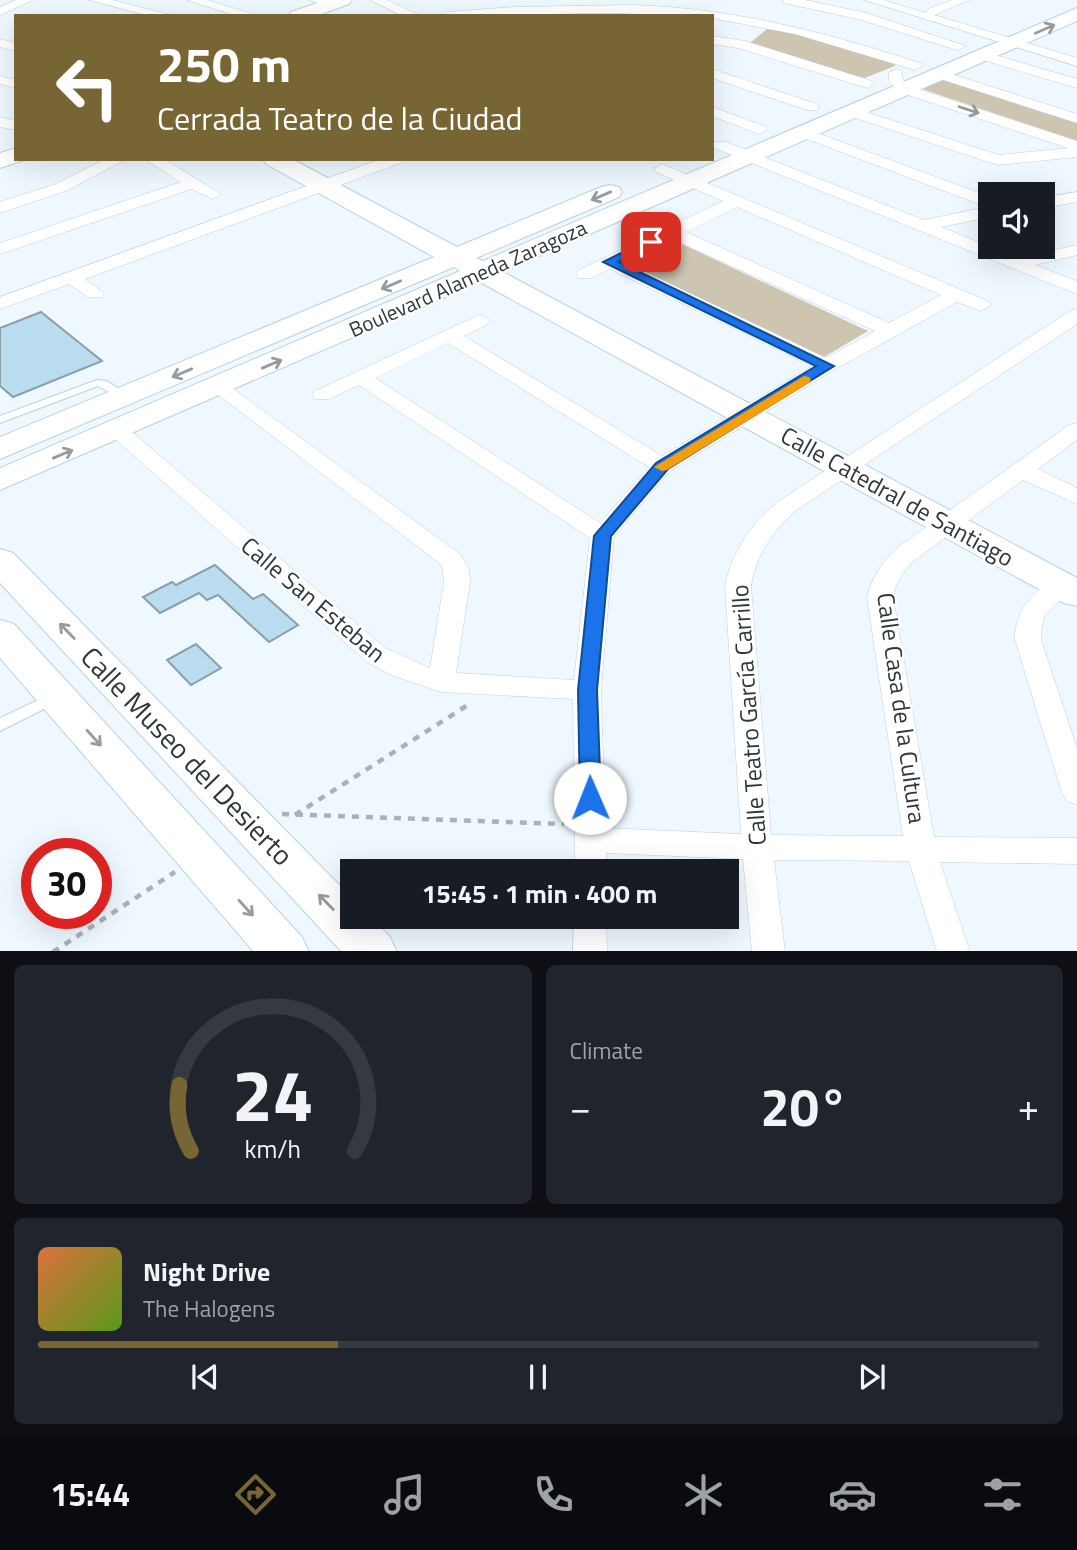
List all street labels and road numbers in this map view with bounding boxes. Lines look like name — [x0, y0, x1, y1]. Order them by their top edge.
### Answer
street label: Boulevard Alameda Zaragoza — [344, 211, 592, 345]
street label: Calle Catedral de Santiago — [774, 417, 1021, 575]
street label: Calle San Esteban — [233, 528, 394, 671]
street label: Calle Teatro García Carrillo — [721, 584, 775, 847]
street label: Calle Casa de la Cultura — [868, 590, 936, 826]
street label: Calle Museo del Desierto — [71, 636, 304, 875]

